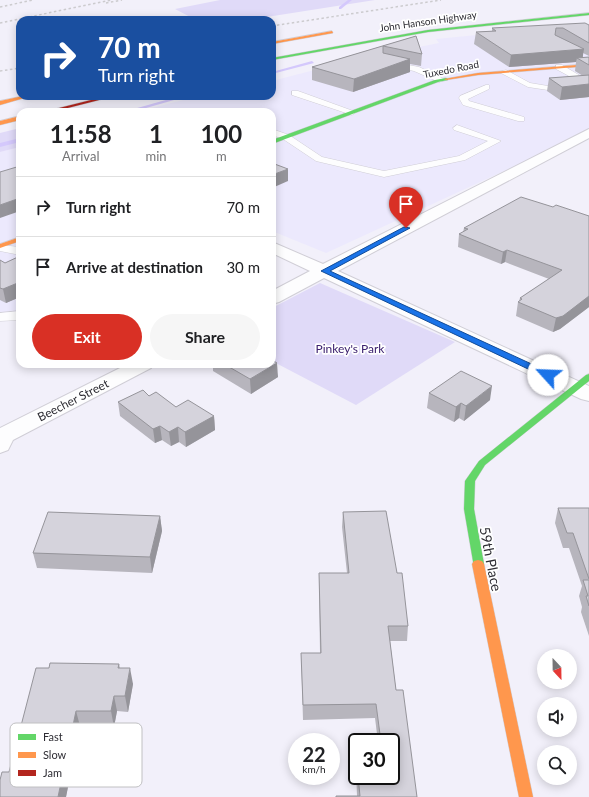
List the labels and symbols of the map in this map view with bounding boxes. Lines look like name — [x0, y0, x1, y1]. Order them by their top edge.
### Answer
street label: John Hanson Highway — [379, 8, 478, 34]
street label: Tuxedo Road — [422, 58, 480, 80]
pin — [389, 187, 423, 228]
park label: Pinkey's Park — [316, 341, 385, 356]
position arrow — [527, 354, 569, 396]
street label: Beecher Street — [35, 375, 112, 424]
street label: 59th Place — [476, 525, 506, 593]
north arrow — [537, 649, 577, 689]
legend — [10, 723, 142, 787]
text: Fast — [43, 730, 63, 743]
speed limit sign: 30 — [348, 733, 400, 785]
text: Slow — [43, 748, 67, 761]
text: Jam — [43, 766, 62, 779]

